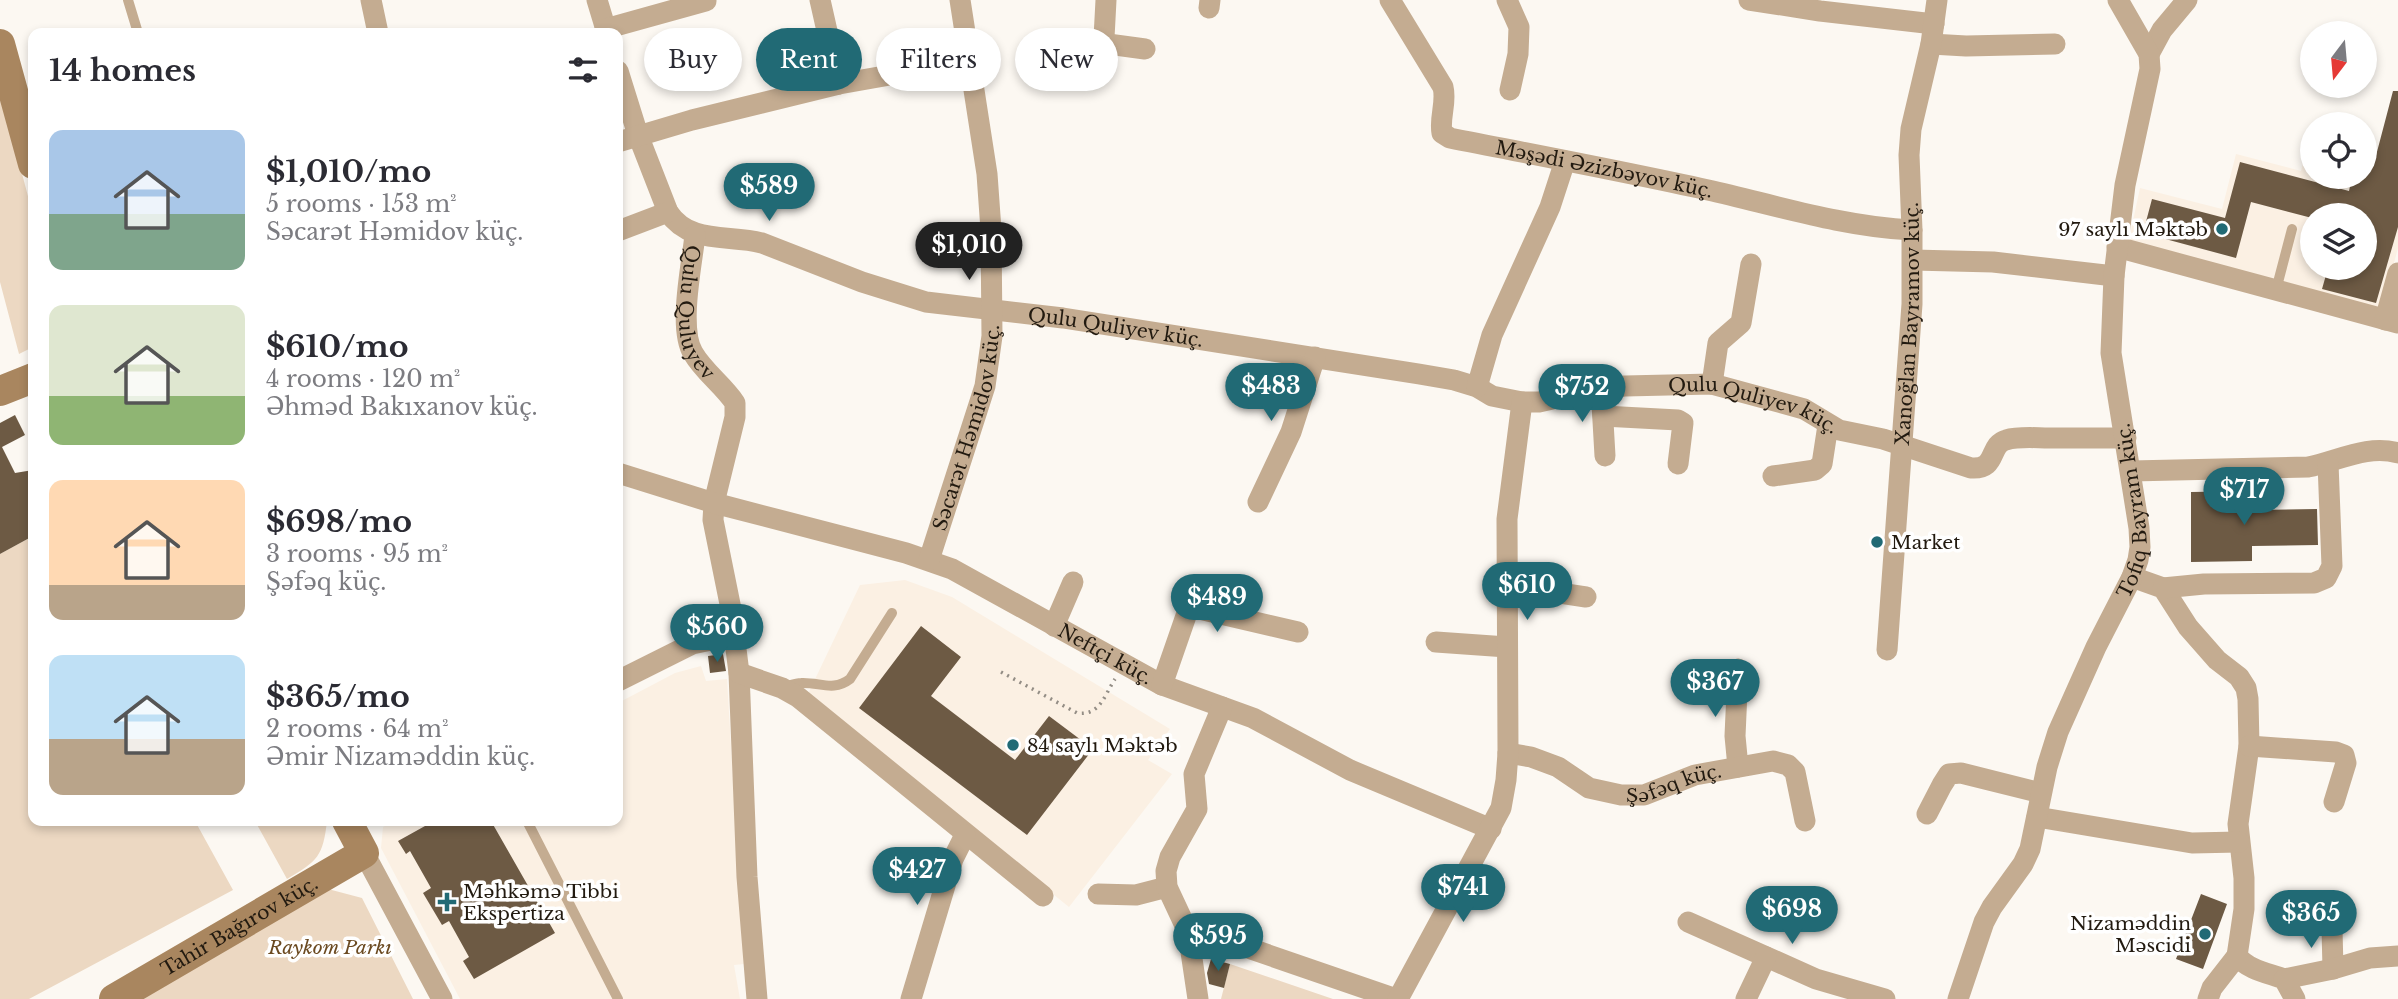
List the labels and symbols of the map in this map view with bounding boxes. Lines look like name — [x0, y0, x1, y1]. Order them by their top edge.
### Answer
north arrow — [2300, 21, 2376, 98]
street label: Məşədi Əzizbəyov küç. — [1494, 136, 1715, 203]
pin: $589 — [728, 164, 810, 223]
street label: Xanoğlan Bayramov küç. — [1891, 202, 1924, 446]
place label: 97 saylı Məktəb — [2058, 218, 2208, 241]
marker: 97 saylı Məktəb — [2214, 221, 2230, 237]
pin: $1,010 — [912, 222, 1026, 282]
street label: Qulu Quluyev — [674, 244, 720, 385]
street label: Qulu Quliyev küç. — [1027, 303, 1205, 352]
street label: Səcarət Həmidov küç. — [928, 325, 1004, 534]
pin: $483 — [1230, 364, 1312, 423]
pin: $752 — [1541, 364, 1623, 424]
street label: Qulu Quliyev küç. — [1668, 373, 1842, 439]
street label: Tofiq Bayram küç. — [2111, 422, 2152, 602]
pin: $717 — [2203, 468, 2285, 527]
place label: Market — [1891, 531, 1961, 554]
marker: Market — [1869, 534, 1885, 550]
pin: $610 — [1486, 562, 1568, 622]
pin: $489 — [1176, 574, 1258, 634]
pin: $560 — [676, 604, 758, 664]
street label: Neftçi küç. — [1054, 619, 1156, 689]
pin: $367 — [1674, 660, 1756, 719]
place label: 84 saylı Məktəb — [1027, 734, 1178, 757]
marker: 84 saylı Məktəb — [1005, 737, 1021, 753]
street label: Şəfəq küç. — [1626, 759, 1723, 807]
pin: $427 — [876, 848, 958, 907]
pin: $741 — [1422, 864, 1504, 924]
street label: Tahir Bağırov küç. — [157, 872, 322, 981]
place label: Məhkəmə Tibbi Ekspertiza — [463, 880, 619, 925]
pin: $698 — [1751, 886, 1833, 946]
pin: $365 — [2270, 890, 2352, 950]
marker: Məhkəmə Tibbi Ekspertiza — [437, 892, 457, 912]
place label: Nizaməddin Məscidi — [2070, 912, 2192, 957]
pin: $595 — [1177, 914, 1259, 973]
marker: Nizaməddin Məscidi — [2197, 926, 2213, 942]
park label: Raykom Parkı — [267, 936, 392, 959]

